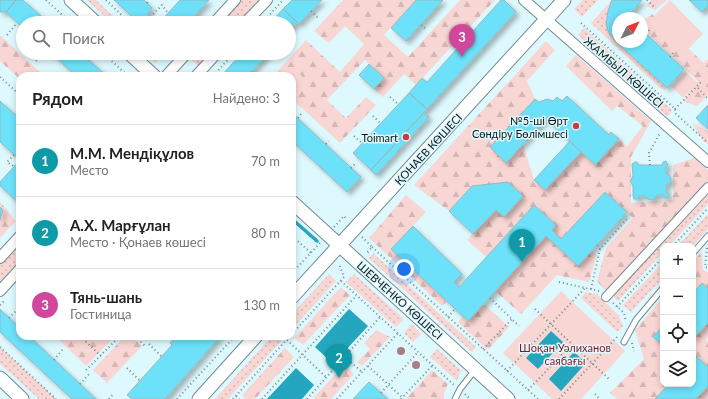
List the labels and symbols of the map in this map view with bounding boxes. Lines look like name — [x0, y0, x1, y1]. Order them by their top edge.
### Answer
north arrow — [612, 12, 648, 48]
pin: 3 — [449, 24, 475, 57]
street label: ЖАМБЫЛ КӨШЕСІ — [582, 34, 666, 110]
street label: ҚОНАЕВ КӨШЕСІ — [392, 111, 464, 187]
place label: №5-ші Өрт Сөндіру Бөлімшесі — [472, 114, 568, 140]
marker: №5-ші Өрт Сөндіру Бөлімшесі — [571, 121, 581, 131]
place label: Toimart — [362, 131, 398, 144]
marker: Toimart — [401, 132, 411, 142]
pin: 1 — [509, 229, 535, 262]
street label: ШЕВЧЕНКО КӨШЕСІ — [355, 258, 445, 342]
your location — [394, 259, 414, 279]
park label: Шоқан Уәлиханов саябағы — [519, 341, 611, 367]
pin: 2 — [326, 345, 352, 378]

